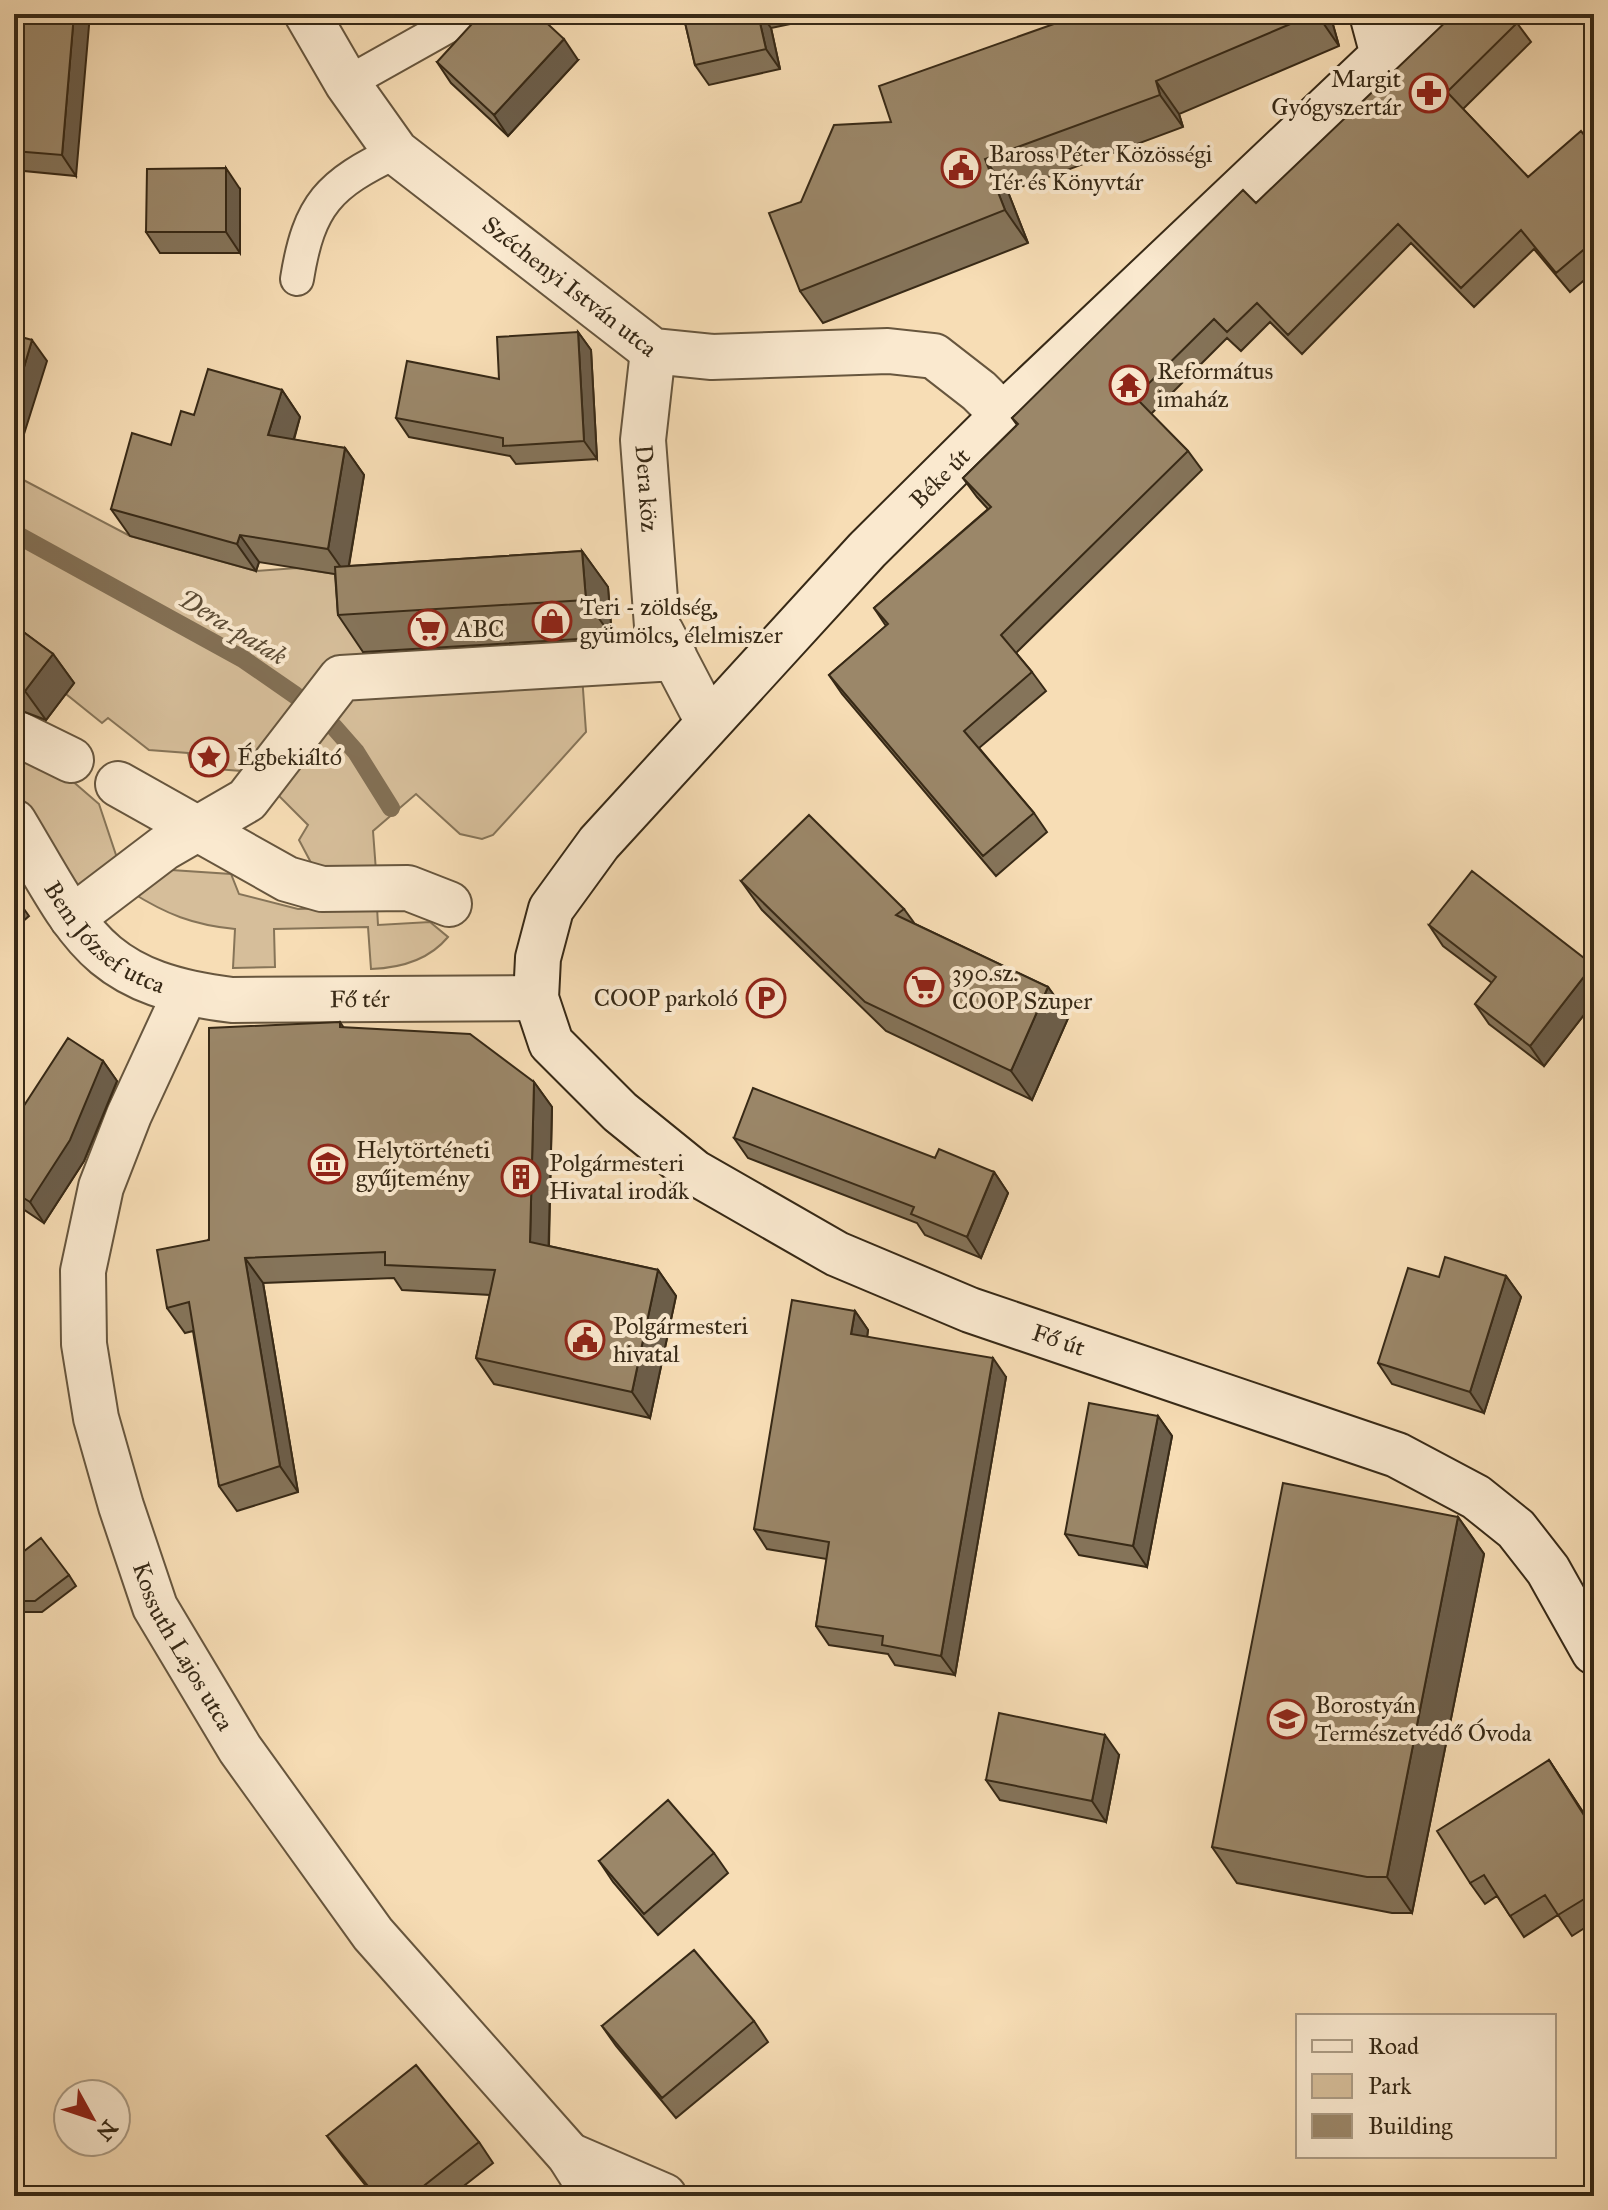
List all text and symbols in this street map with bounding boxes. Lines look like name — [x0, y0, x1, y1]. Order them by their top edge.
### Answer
place label: Margit Gyógyszertár — [1271, 64, 1402, 122]
pharmacy icon: Margit Gyógyszertár — [1408, 72, 1450, 114]
place label: Baross Péter Közösségi Tér és Könyvtár — [989, 139, 1213, 197]
public building icon: Baross Péter Közösségi Tér és Könyvtár — [940, 147, 982, 189]
street label: Széchenyi István utca — [476, 210, 664, 364]
place label: Református imaház — [1157, 356, 1273, 414]
temple icon: Református imaház — [1108, 364, 1150, 406]
street label: Béke út — [904, 441, 977, 514]
street label: Dera köz — [628, 444, 665, 533]
water label: Dera-patak — [172, 582, 293, 673]
place label: Teri - zöldség, gyümölcs, élelmiszer — [580, 592, 783, 650]
shop icon: Teri - zöldség, gyümölcs, élelmiszer — [531, 600, 573, 642]
supermarket icon: ABC — [407, 608, 449, 650]
place label: ABC — [455, 614, 504, 644]
place icon: Égbekiáltó — [188, 736, 230, 778]
place label: Égbekiáltó — [237, 742, 342, 772]
street label: Bem József utca — [37, 876, 169, 1000]
place label: 390.sz. COOP Szuper — [952, 958, 1092, 1016]
supermarket icon: 390.sz. COOP Szuper — [903, 966, 945, 1008]
parking icon: COOP parkoló — [745, 977, 787, 1019]
place label: COOP parkoló — [594, 983, 738, 1013]
street label: Fő tér — [330, 984, 390, 1014]
place label: Helytörténeti gyűjtemény — [356, 1135, 491, 1193]
museum icon: Helytörténeti gyűjtemény — [307, 1143, 349, 1185]
place label: Polgármesteri Hivatal irodák — [549, 1148, 690, 1206]
building icon: Polgármesteri Hivatal irodák — [500, 1156, 542, 1198]
place label: Polgármesteri hivatal — [613, 1311, 748, 1369]
street label: Fő út — [1028, 1317, 1089, 1363]
public building icon: Polgármesteri hivatal — [564, 1319, 606, 1361]
street label: Kossuth Lajos utca — [126, 1558, 241, 1737]
place label: Borostyán Természetvédő Óvoda — [1315, 1690, 1533, 1748]
school or university icon: Borostyán Természetvédő Óvoda — [1266, 1698, 1308, 1740]
legend — [1296, 2014, 1556, 2158]
text: Road — [1368, 2031, 1419, 2061]
text: Park — [1368, 2071, 1412, 2101]
north arrow — [52, 2078, 132, 2158]
text: Building — [1368, 2111, 1453, 2141]
text: N — [90, 2115, 123, 2147]

